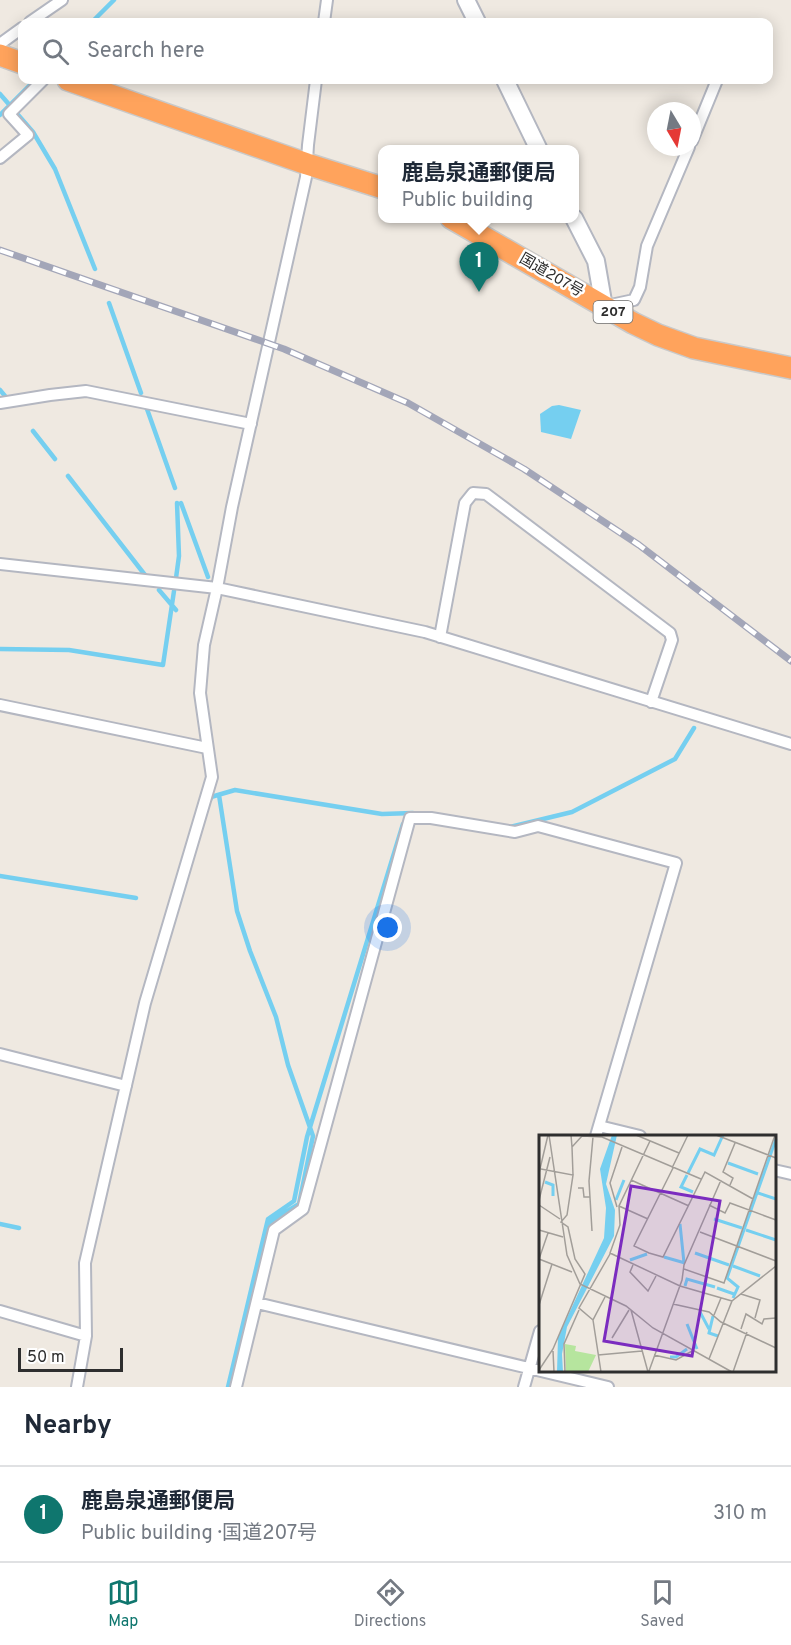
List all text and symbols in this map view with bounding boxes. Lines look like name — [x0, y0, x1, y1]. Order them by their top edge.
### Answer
search box — [18, 18, 773, 84]
icon: search — [39, 35, 72, 68]
text: Search here — [87, 38, 205, 65]
north arrow — [647, 102, 701, 156]
popup — [378, 145, 579, 223]
text: 鹿島泉通郵便局 — [401, 161, 556, 188]
text: Public building — [401, 188, 533, 214]
pin: 1 — [460, 242, 498, 292]
street label: 国道207号 — [515, 250, 587, 302]
road number: 207 — [594, 301, 632, 323]
your location — [373, 913, 402, 942]
inset map — [539, 1135, 776, 1372]
scale bar — [18, 1345, 123, 1372]
text: 50 m — [27, 1348, 65, 1368]
text: Nearby — [24, 1410, 112, 1443]
text: 鹿島泉通郵便局 — [81, 1489, 235, 1516]
text: 1 — [40, 1501, 48, 1527]
text: 310 m — [713, 1501, 767, 1527]
text: Public building · 国道207号 — [81, 1521, 317, 1547]
tab: Map — [107, 1576, 140, 1632]
tab: Directions — [354, 1576, 426, 1632]
tab: Saved — [640, 1576, 684, 1632]

